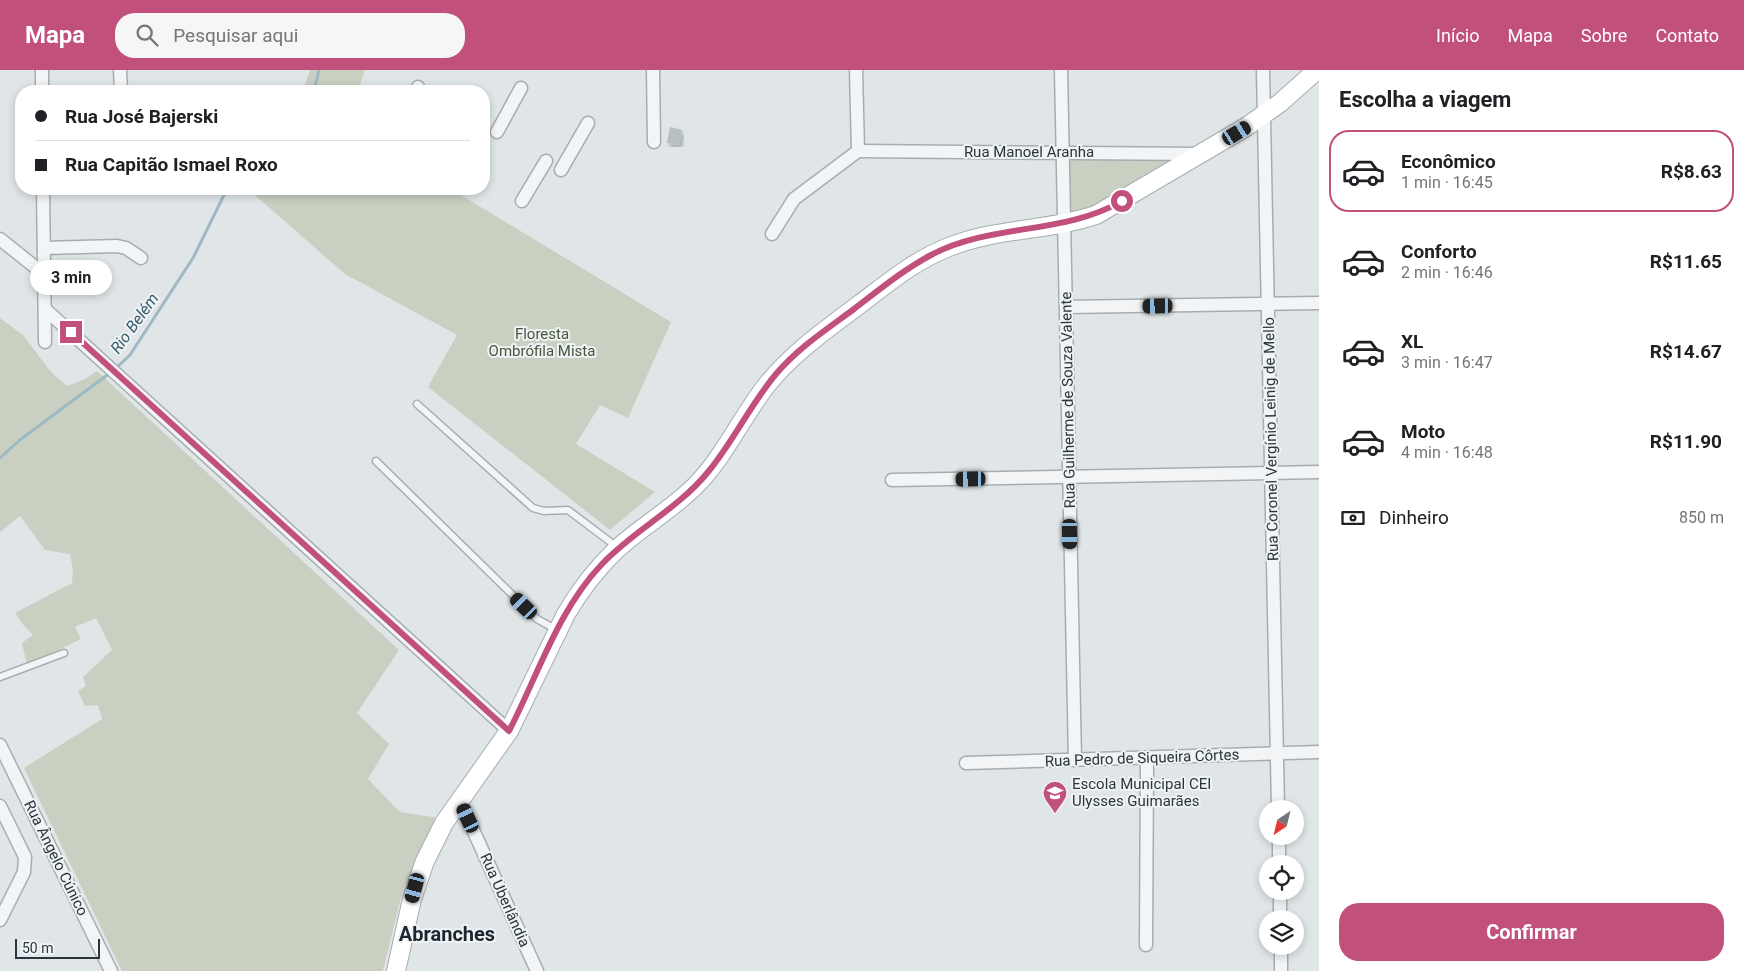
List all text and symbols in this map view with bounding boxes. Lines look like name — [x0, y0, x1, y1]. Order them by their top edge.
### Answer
search box — [115, 13, 465, 58]
text: Mapa — [25, 21, 85, 49]
icon: search — [133, 21, 161, 49]
text: Pesquisar aqui — [173, 24, 298, 47]
text: Início — [1436, 25, 1479, 46]
text: Mapa — [1507, 25, 1553, 46]
text: Sobre — [1581, 25, 1627, 46]
text: Contato — [1655, 25, 1719, 46]
text: Escolha a viagem — [1339, 87, 1511, 112]
text: Rua José Bajerski — [65, 105, 218, 128]
car — [1220, 119, 1253, 147]
street label: Rua Manoel Aranha — [964, 143, 1094, 161]
icon: car — [1341, 149, 1386, 194]
text: Econômico — [1401, 150, 1496, 173]
text: Rua Capitão Ismael Roxo — [65, 153, 278, 176]
text: R$8.63 — [1661, 160, 1722, 183]
text: 1 min · 16:45 — [1401, 173, 1493, 192]
route start — [1111, 190, 1133, 212]
icon: car — [1341, 239, 1386, 284]
text: Conforto — [1401, 240, 1477, 263]
text: R$11.65 — [1650, 250, 1722, 273]
callout: 3 min — [30, 260, 112, 294]
text: 2 min · 16:46 — [1401, 263, 1493, 282]
text: 3 min — [51, 268, 91, 287]
water label: Rio Belém — [106, 290, 163, 357]
street label: Rua Guilherme de Souza Valente — [1057, 292, 1079, 508]
car — [1142, 298, 1173, 314]
street label: Rua Coronel Vergínio Leinig de Mello — [1260, 317, 1282, 561]
route end — [60, 321, 82, 343]
park label: Floresta Ombrófila Mista — [489, 325, 595, 360]
icon: car — [1341, 329, 1386, 374]
text: XL — [1401, 330, 1423, 353]
text: R$14.67 — [1650, 340, 1722, 363]
text: 3 min · 16:47 — [1401, 353, 1493, 372]
icon: car — [1341, 419, 1386, 464]
text: Moto — [1401, 420, 1445, 443]
text: R$11.90 — [1650, 430, 1722, 453]
text: 4 min · 16:48 — [1401, 443, 1493, 462]
car — [955, 471, 986, 487]
icon: cash — [1339, 504, 1367, 532]
text: Dinheiro — [1379, 506, 1449, 529]
text: 850 m — [1679, 508, 1724, 527]
car — [1062, 519, 1077, 549]
car — [507, 590, 540, 622]
street label: Rua Pedro de Siqueira Côrtes — [1044, 746, 1240, 770]
place label: Escola Municipal CEI Ulysses Guimarães — [1072, 775, 1211, 810]
school or university icon: Escola Municipal CEI Ulysses Guimarães — [1042, 780, 1068, 814]
street label: Rua Ângelo Cúnico — [20, 797, 92, 919]
north arrow — [1259, 800, 1304, 845]
map controls — [1259, 800, 1304, 955]
car — [454, 801, 481, 835]
street label: Rua Uberlândia — [476, 850, 534, 950]
button: locate — [1259, 855, 1304, 900]
car — [403, 872, 426, 904]
button: Confirmar — [1339, 903, 1724, 961]
button: layers — [1259, 910, 1304, 955]
district label: Abranches — [399, 922, 495, 946]
scale bar — [15, 936, 100, 959]
text: 50 m — [22, 940, 54, 956]

